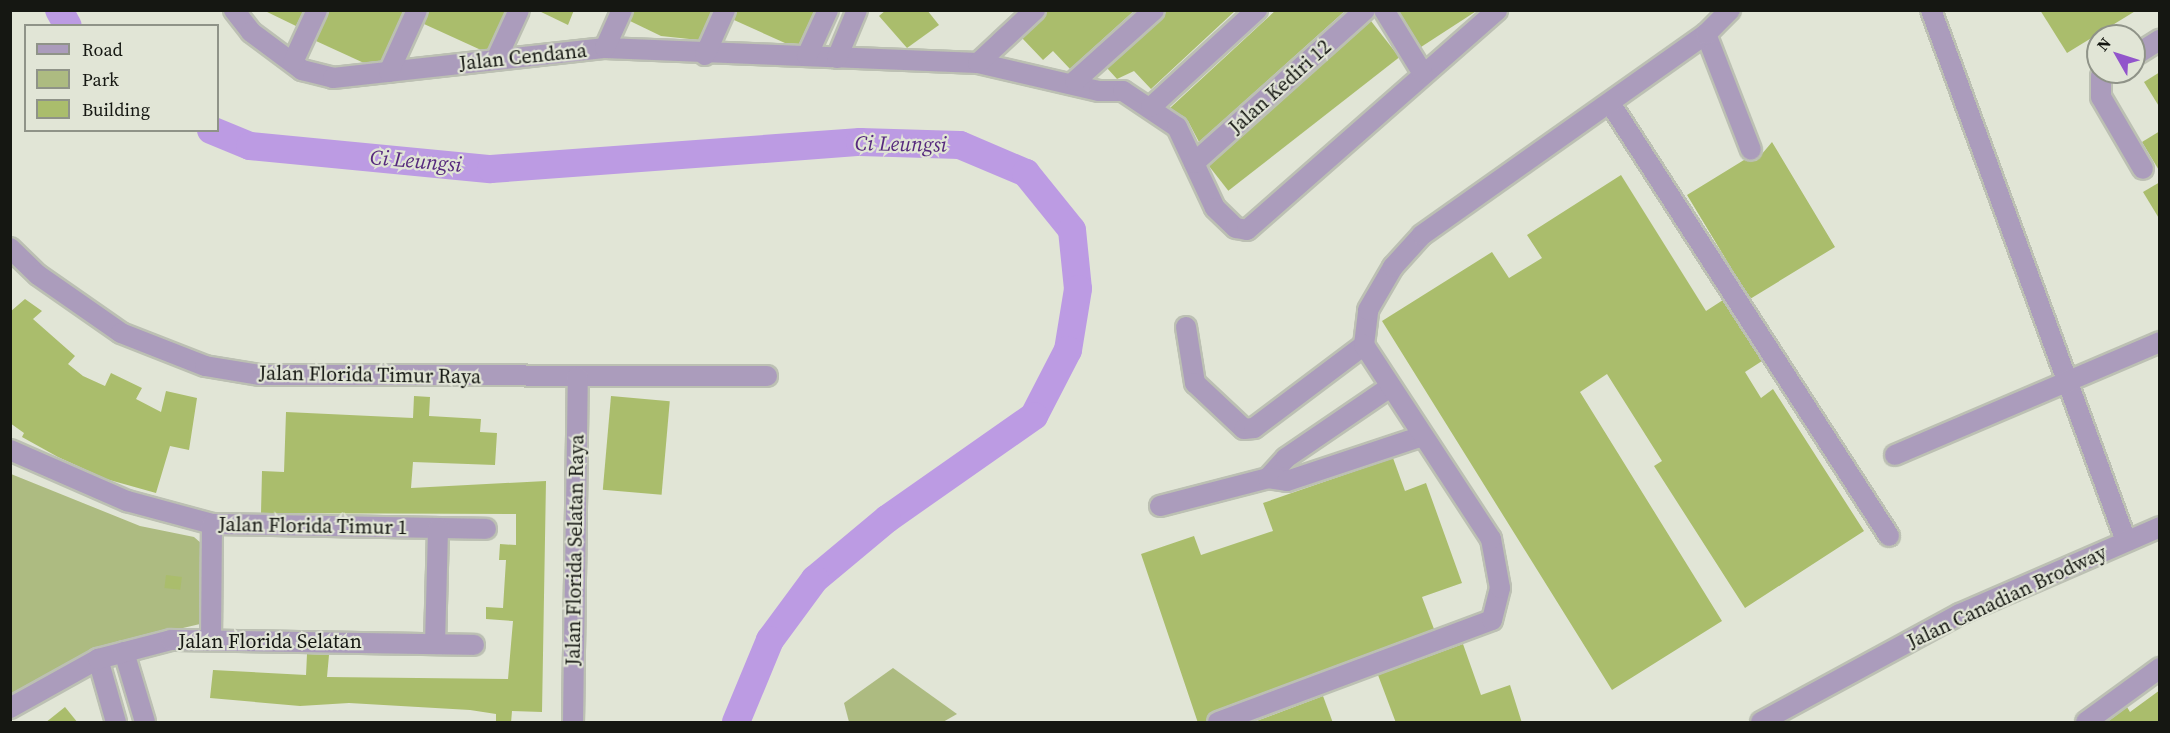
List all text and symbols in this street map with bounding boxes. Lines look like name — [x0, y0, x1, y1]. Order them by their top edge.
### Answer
legend — [24, 24, 219, 132]
north arrow — [2086, 24, 2146, 84]
text: N — [2091, 32, 2116, 55]
street label: Jalan Kediri 12 — [1224, 35, 1336, 139]
text: Road — [82, 37, 123, 62]
street label: Jalan Cendana — [458, 38, 588, 76]
text: Park — [82, 67, 119, 92]
text: Building — [82, 97, 150, 122]
water label: Ci Leungsi — [855, 131, 947, 157]
water label: Ci Leungsi — [369, 144, 463, 178]
street label: Jalan Florida Timur Raya — [259, 361, 481, 389]
street label: Jalan Florida Selatan Raya — [561, 434, 589, 666]
street label: Jalan Florida Timur 1 — [218, 512, 408, 540]
street label: Jalan Canadian Brodway — [1904, 540, 2110, 654]
street label: Jalan Florida Selatan — [178, 629, 362, 653]

